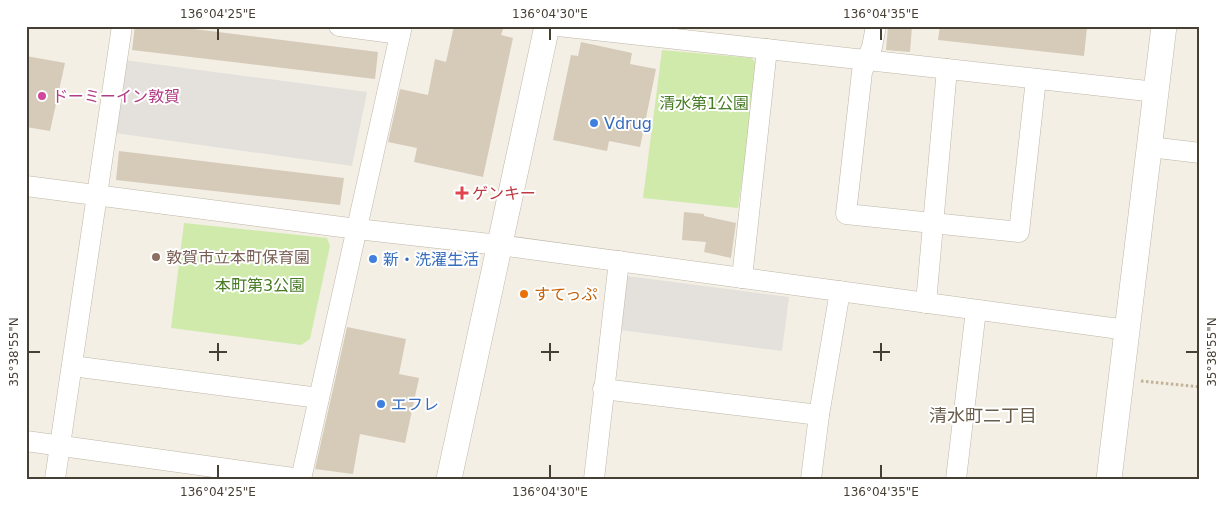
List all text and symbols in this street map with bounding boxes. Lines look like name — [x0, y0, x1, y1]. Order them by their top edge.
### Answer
text: 136°04'25"E — [180, 7, 256, 21]
text: 136°04'30"E — [512, 7, 588, 21]
text: 136°04'35"E — [843, 7, 919, 21]
place label: ドーミーイン敦賀 — [52, 87, 180, 106]
marker: ドーミーイン敦賀 — [36, 90, 48, 102]
park label: 清水第1公園 — [659, 94, 749, 113]
place label: Vdrug — [604, 114, 652, 133]
marker: Vdrug — [588, 117, 600, 129]
place label: ゲンキー — [472, 184, 536, 203]
marker: ゲンキー — [456, 187, 468, 199]
place label: 敦賀市立本町保育園 — [166, 248, 310, 267]
place label: 新・洗濯生活 — [383, 250, 479, 269]
marker: 敦賀市立本町保育園 — [150, 251, 162, 263]
marker: 新・洗濯生活 — [367, 253, 379, 265]
park label: 本町第3公園 — [215, 276, 305, 295]
place label: すてっぷ — [534, 285, 597, 304]
marker: すてっぷ — [518, 288, 530, 300]
text: 35°38'55"N — [7, 317, 21, 387]
text: 35°38'55"N — [1205, 317, 1219, 387]
place label: エフレ — [391, 395, 439, 414]
marker: エフレ — [375, 398, 387, 410]
district label: 清水町二丁目 — [929, 405, 1037, 426]
text: 136°04'25"E — [180, 485, 256, 499]
text: 136°04'30"E — [512, 485, 588, 499]
text: 136°04'35"E — [843, 485, 919, 499]

